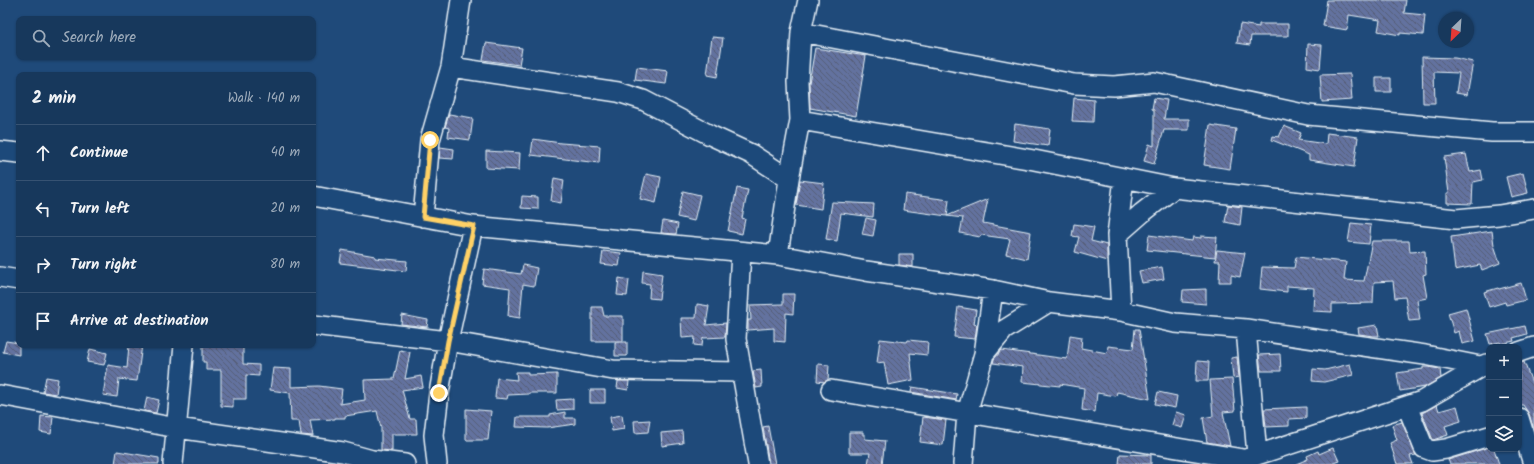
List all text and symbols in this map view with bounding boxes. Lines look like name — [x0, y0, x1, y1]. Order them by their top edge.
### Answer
north arrow — [1438, 12, 1474, 48]
search box — [16, 16, 316, 60]
text: Search here — [62, 26, 136, 50]
icon: search — [30, 27, 52, 49]
text: 2 min — [32, 85, 76, 112]
text: Walk · 140 m — [228, 88, 300, 109]
route start — [421, 131, 439, 149]
text: Continue — [70, 141, 128, 165]
icon: ahead — [32, 142, 54, 164]
text: 40 m — [271, 142, 300, 163]
text: Turn left — [70, 197, 130, 221]
icon: left — [32, 198, 54, 220]
text: 20 m — [270, 198, 300, 219]
text: Turn right — [70, 253, 137, 277]
icon: right — [32, 254, 54, 276]
text: 80 m — [270, 254, 300, 275]
text: Arrive at destination — [70, 309, 209, 333]
icon: arrive — [32, 310, 54, 332]
map controls — [1486, 344, 1522, 452]
button: + — [1486, 344, 1522, 380]
button: − — [1486, 380, 1522, 416]
route end — [430, 384, 448, 402]
button: layers — [1486, 416, 1522, 452]

